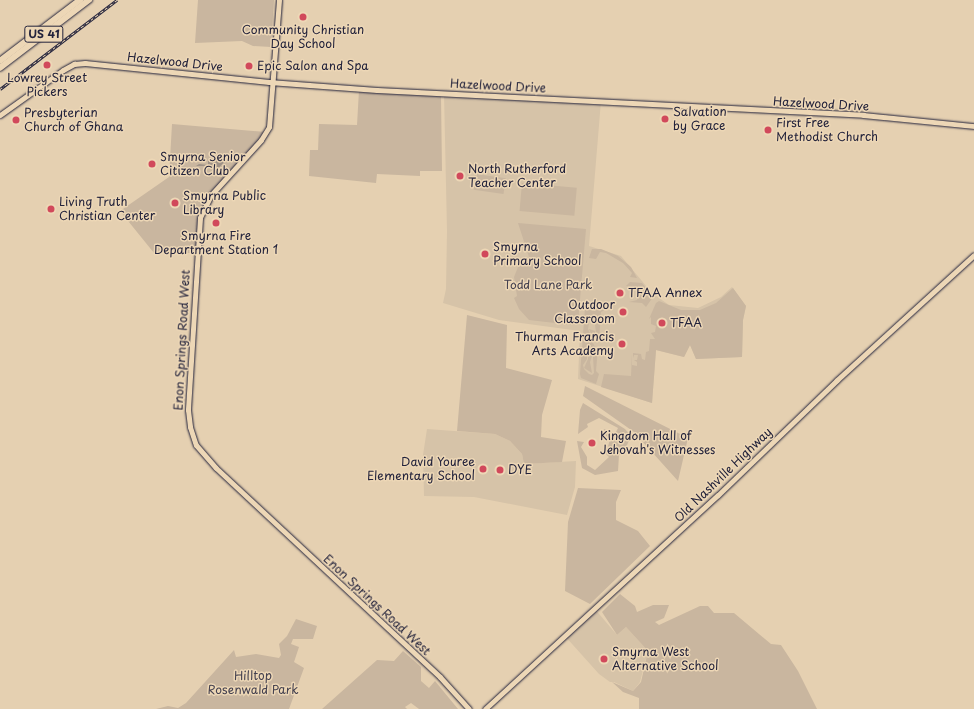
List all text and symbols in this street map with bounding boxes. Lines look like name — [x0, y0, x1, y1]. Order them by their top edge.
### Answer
marker: Community Christian Day School — [298, 12, 308, 22]
place label: Community Christian Day School — [241, 23, 365, 51]
road number: US 41 — [24, 25, 64, 43]
street label: Hazelwood Drive — [126, 50, 224, 74]
place label: Epic Salon and Spa — [257, 59, 369, 73]
marker: Lowrey Street Pickers — [42, 60, 52, 70]
marker: Epic Salon and Spa — [244, 61, 254, 71]
place label: Lowrey Street Pickers — [6, 71, 88, 99]
street label: Hazelwood Drive — [449, 76, 547, 96]
street label: Hazelwood Drive — [772, 94, 870, 114]
place label: Salvation by Grace — [673, 105, 727, 133]
place label: Presbyterian Church of Ghana — [24, 106, 123, 134]
marker: Salvation by Grace — [660, 114, 670, 124]
marker: Presbyterian Church of Ghana — [11, 115, 21, 125]
place label: First Free Methodist Church — [776, 116, 878, 144]
marker: First Free Methodist Church — [763, 125, 773, 135]
place label: Smyrna Senior Citizen Club — [160, 150, 245, 178]
marker: Smyrna Senior Citizen Club — [147, 159, 157, 169]
place label: North Rutherford Teacher Center — [468, 162, 568, 190]
marker: North Rutherford Teacher Center — [455, 171, 465, 181]
place label: Smyrna Public Library — [183, 189, 266, 217]
place label: Living Truth Christian Center — [59, 195, 155, 223]
marker: Smyrna Public Library — [170, 198, 180, 208]
marker: Living Truth Christian Center — [46, 204, 56, 214]
marker: Smyrna Fire Department Station 1 — [211, 218, 221, 228]
place label: Smyrna Fire Department Station 1 — [154, 229, 278, 257]
place label: Smyrna Primary School — [493, 240, 581, 268]
marker: Smyrna Primary School — [480, 249, 490, 259]
street label: Enon Springs Road West — [171, 270, 193, 410]
park label: Todd Lane Park — [503, 278, 593, 292]
place label: TFAA Annex — [628, 286, 701, 300]
marker: TFAA Annex — [615, 288, 625, 298]
place label: Outdoor Classroom — [554, 298, 615, 326]
marker: Outdoor Classroom — [618, 307, 628, 317]
place label: TFAA — [670, 316, 702, 330]
marker: TFAA — [657, 318, 667, 328]
place label: Thurman Francis Arts Academy — [515, 330, 614, 358]
marker: Thurman Francis Arts Academy — [617, 339, 627, 349]
street label: Old Nashville Highway — [671, 425, 775, 525]
place label: Kingdom Hall of Jehovah's Witnesses — [600, 429, 715, 457]
marker: Kingdom Hall of Jehovah's Witnesses — [587, 438, 597, 448]
place label: David Youree Elementary School — [367, 455, 475, 483]
place label: DYE — [508, 463, 532, 477]
marker: David Youree Elementary School — [478, 464, 488, 474]
marker: DYE — [495, 465, 505, 475]
street label: Enon Springs Road West — [321, 552, 433, 658]
place label: Smyrna West Alternative School — [612, 645, 718, 673]
marker: Smyrna West Alternative School — [599, 654, 609, 664]
park label: Hilltop Rosenwald Park — [207, 669, 299, 697]

